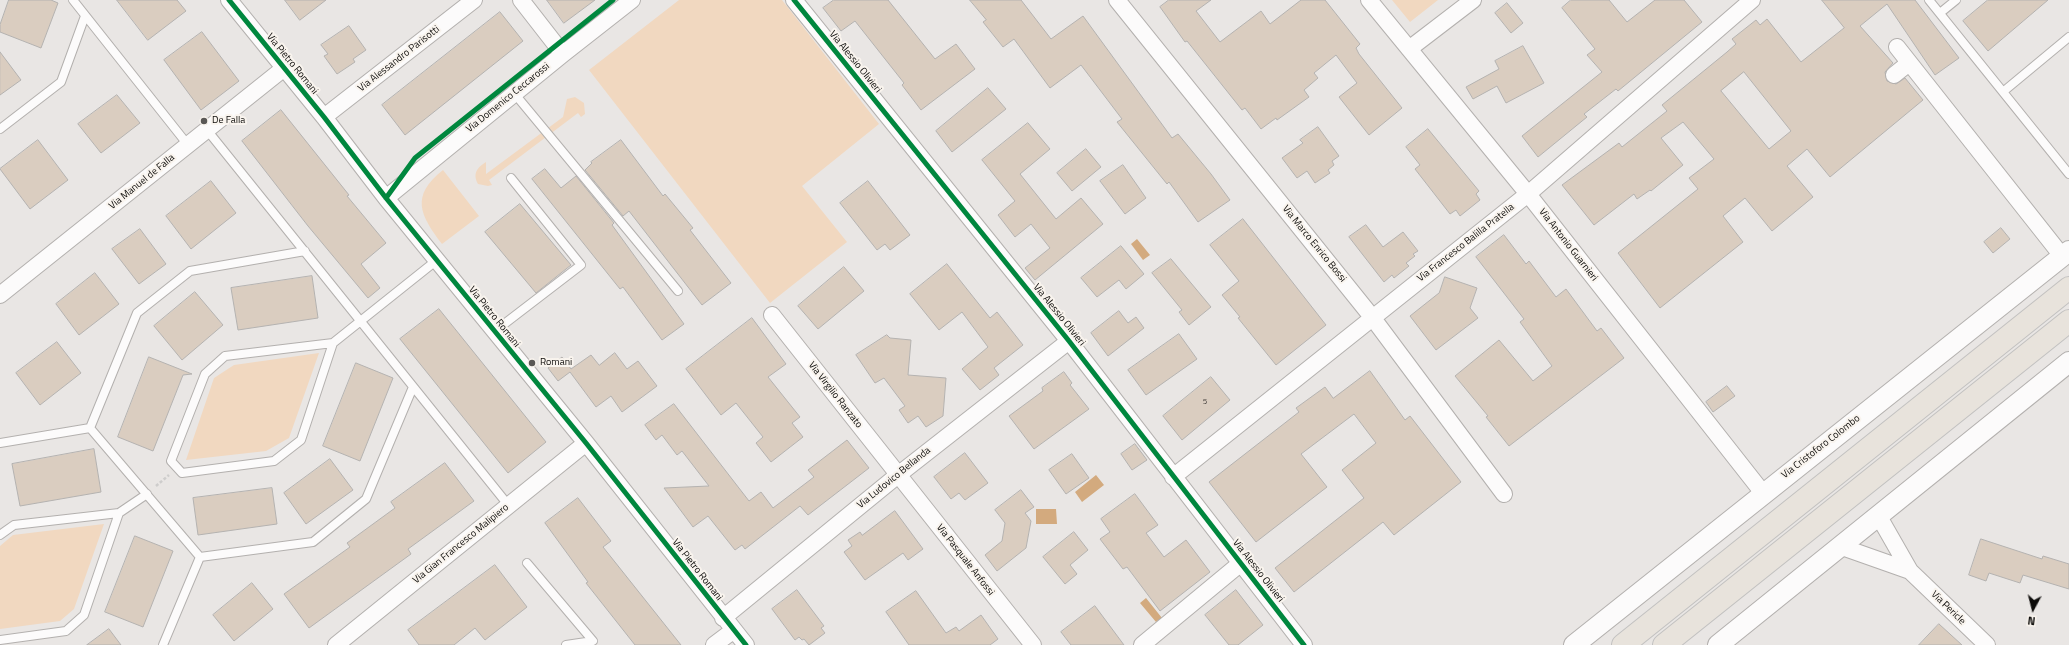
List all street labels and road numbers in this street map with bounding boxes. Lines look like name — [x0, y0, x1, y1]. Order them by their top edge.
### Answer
street label: Via Alessandro Parisotti — [356, 23, 442, 95]
street label: Via Alessio Olivieri — [826, 29, 884, 95]
street label: Via Pietro Romani — [264, 31, 320, 97]
street label: Via Domenico Ceccarossi — [464, 61, 552, 135]
street label: Via Manuel de Falla — [107, 152, 177, 212]
street label: Via Francesco Balilla Pratella — [1415, 201, 1517, 285]
street label: Via Marco Enrico Bossi — [1279, 203, 1349, 285]
street label: Via Antonio Guarnieri — [1536, 206, 1600, 284]
street label: Via Alessio Olivieri — [1030, 282, 1088, 348]
street label: Via Pietro Romani — [466, 284, 522, 350]
street label: Via Virgilio Ranzato — [805, 359, 865, 431]
street label: Via Cristoforo Colombo — [1779, 413, 1863, 481]
street label: Via Ludovico Bellanda — [855, 445, 933, 511]
street label: Via Gian Francesco Malipiero — [411, 502, 511, 586]
street label: Via Pasquale Anfossi — [933, 522, 997, 598]
street label: Via Pietro Romani — [669, 537, 725, 603]
street label: Via Alessio Olivieri — [1230, 537, 1286, 605]
street label: Via Pericle — [1928, 589, 1968, 627]

